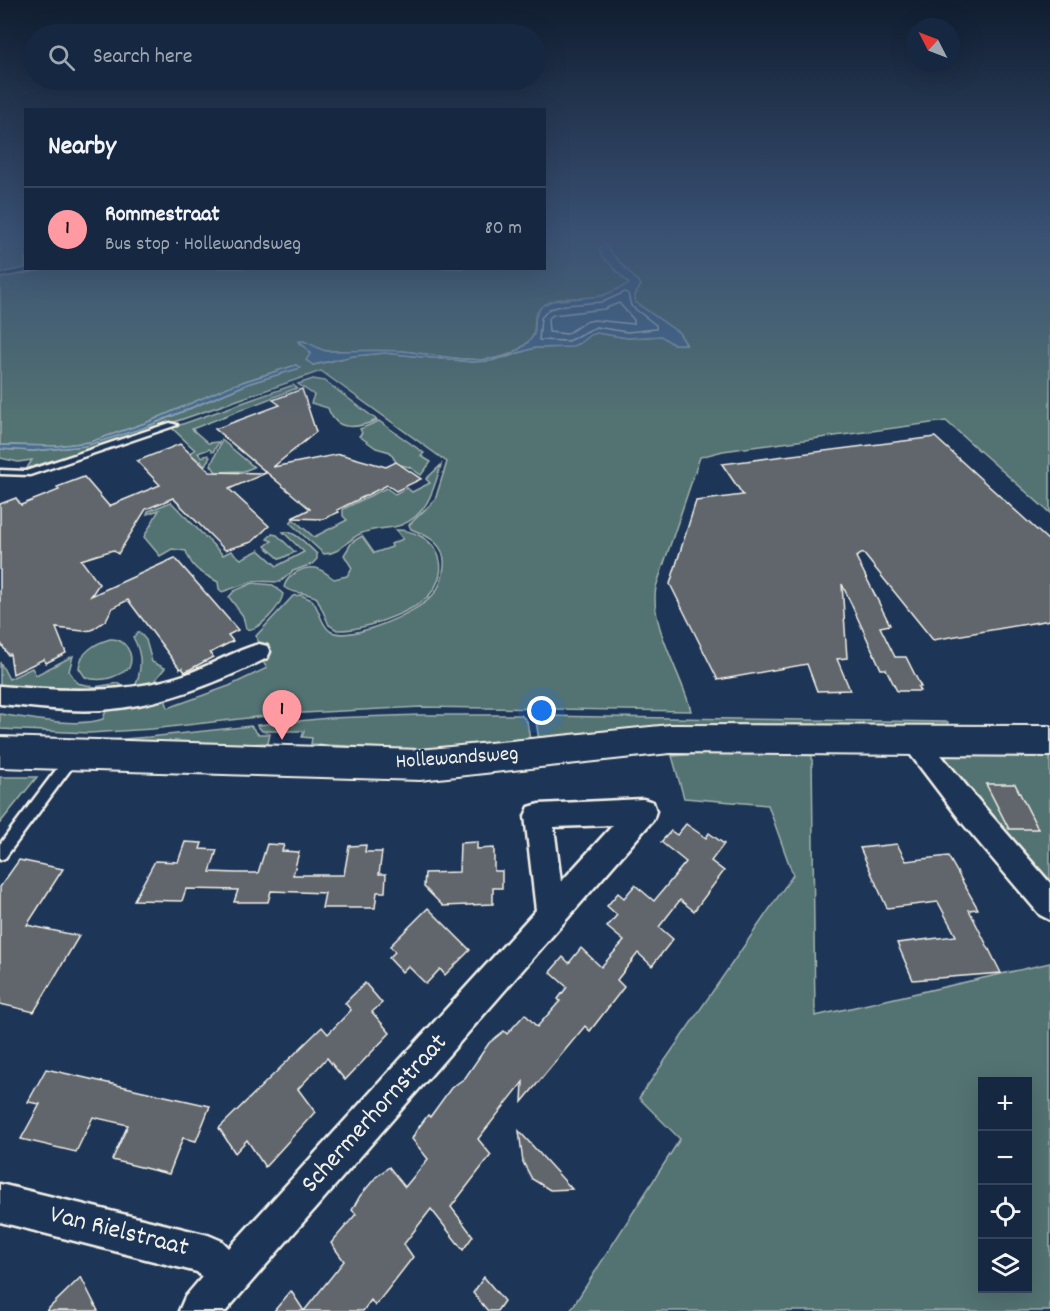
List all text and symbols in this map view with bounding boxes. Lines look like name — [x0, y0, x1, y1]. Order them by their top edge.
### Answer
north arrow — [906, 18, 960, 72]
search box — [24, 24, 546, 90]
icon: search — [45, 41, 78, 74]
text: Search here — [93, 42, 192, 73]
text: Nearby — [48, 129, 116, 166]
text: Rommestraat — [105, 200, 220, 231]
text: 1 — [65, 215, 70, 243]
text: 80 m — [485, 215, 522, 243]
text: Bus stop · Hollewandsweg — [105, 231, 301, 259]
pin: 1 — [262, 690, 302, 740]
your location — [527, 696, 556, 725]
street label: Hollewandsweg — [395, 740, 519, 778]
street label: Schermerhornstraat — [293, 1026, 457, 1202]
map controls — [978, 1077, 1032, 1293]
button: + — [978, 1077, 1032, 1131]
button: − — [978, 1131, 1032, 1185]
button: locate — [978, 1185, 1032, 1239]
street label: Van Rielstraat — [46, 1197, 193, 1267]
button: layers — [978, 1239, 1032, 1293]

